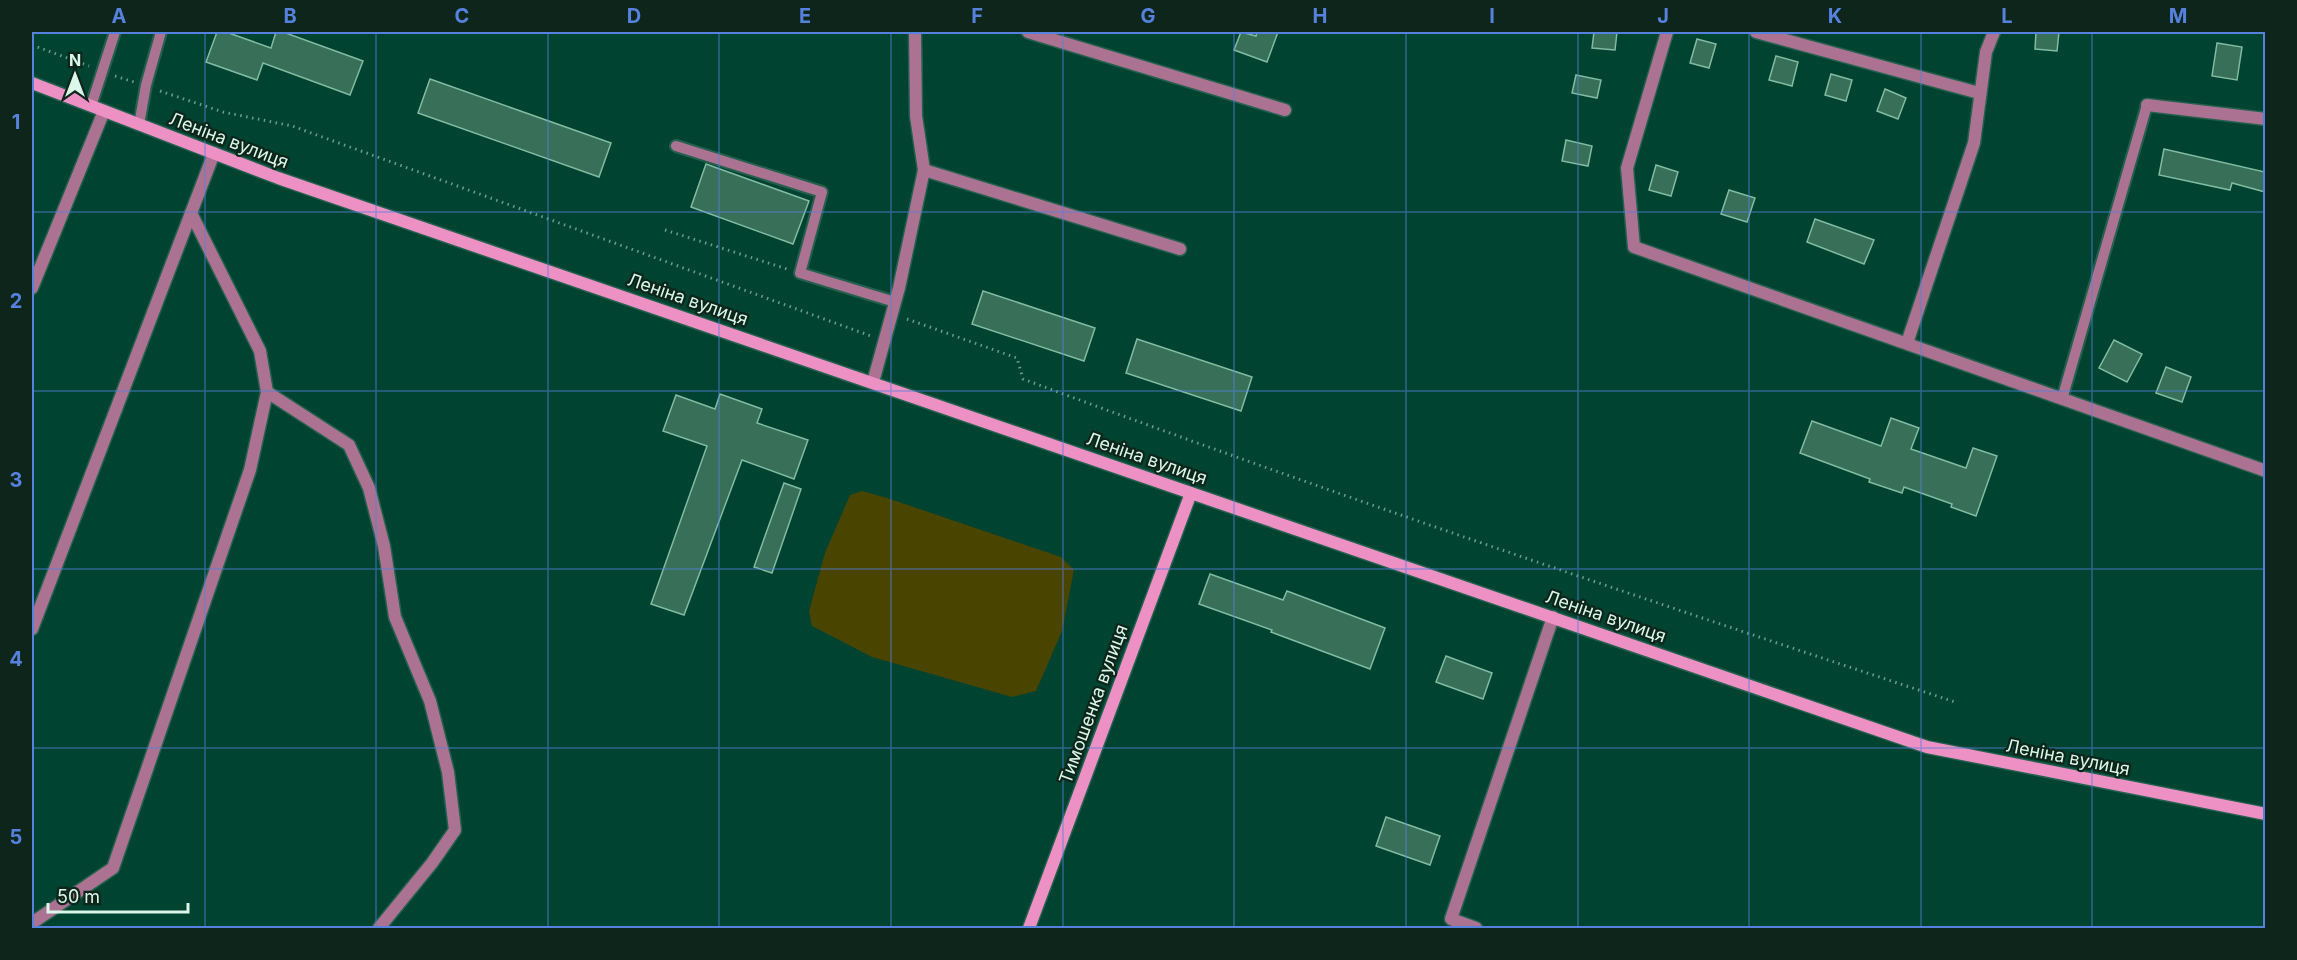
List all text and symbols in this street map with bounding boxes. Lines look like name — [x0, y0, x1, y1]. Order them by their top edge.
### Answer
text: A — [112, 4, 127, 28]
text: B — [283, 4, 297, 28]
text: C — [455, 4, 469, 28]
text: D — [627, 4, 641, 28]
text: E — [799, 4, 811, 28]
text: F — [971, 4, 983, 28]
text: G — [1140, 4, 1156, 28]
text: H — [1313, 4, 1327, 28]
text: I — [1489, 4, 1495, 28]
text: J — [1657, 4, 1669, 28]
text: K — [1828, 4, 1842, 28]
text: L — [2001, 4, 2013, 28]
text: M — [2169, 4, 2187, 28]
north arrow — [45, 45, 105, 105]
text: N — [69, 50, 81, 70]
street label: Леніна вулиця — [166, 108, 292, 172]
text: 1 — [12, 110, 20, 134]
street label: Леніна вулиця — [625, 269, 751, 329]
text: 2 — [10, 289, 22, 313]
street label: Леніна вулиця — [1084, 428, 1210, 488]
text: 3 — [10, 468, 22, 492]
street label: Леніна вулиця — [1543, 586, 1669, 646]
street label: Тимошенка вулиця — [1054, 621, 1132, 787]
text: 4 — [9, 647, 23, 671]
street label: Леніна вулиця — [2004, 735, 2132, 779]
text: 5 — [10, 825, 22, 849]
scale bar — [48, 876, 188, 914]
text: 50 m — [57, 886, 100, 907]

